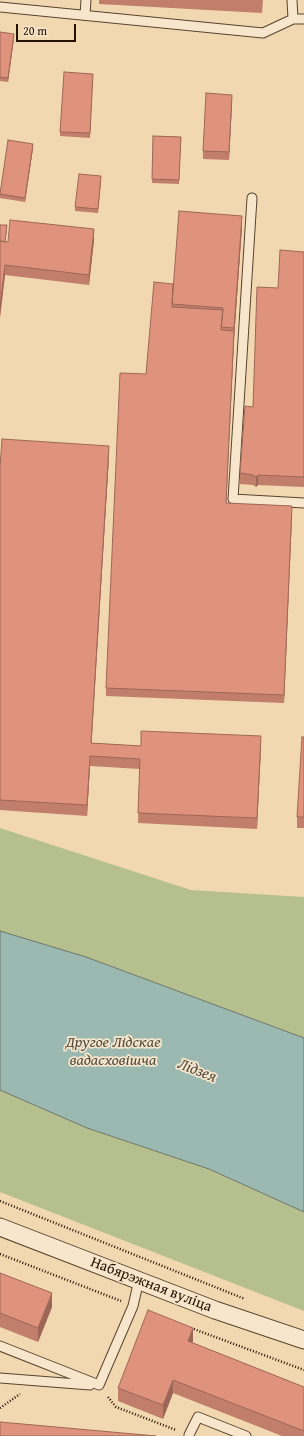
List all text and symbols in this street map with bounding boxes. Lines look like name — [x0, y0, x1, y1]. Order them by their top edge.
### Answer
scale bar — [18, 16, 78, 42]
text: 20 m — [23, 22, 47, 39]
water label: Другое Лідскае вадасховішча — [65, 1033, 161, 1071]
water label: Лідзея — [175, 1055, 219, 1087]
street label: Набярэжная вуліца — [88, 1254, 214, 1316]

